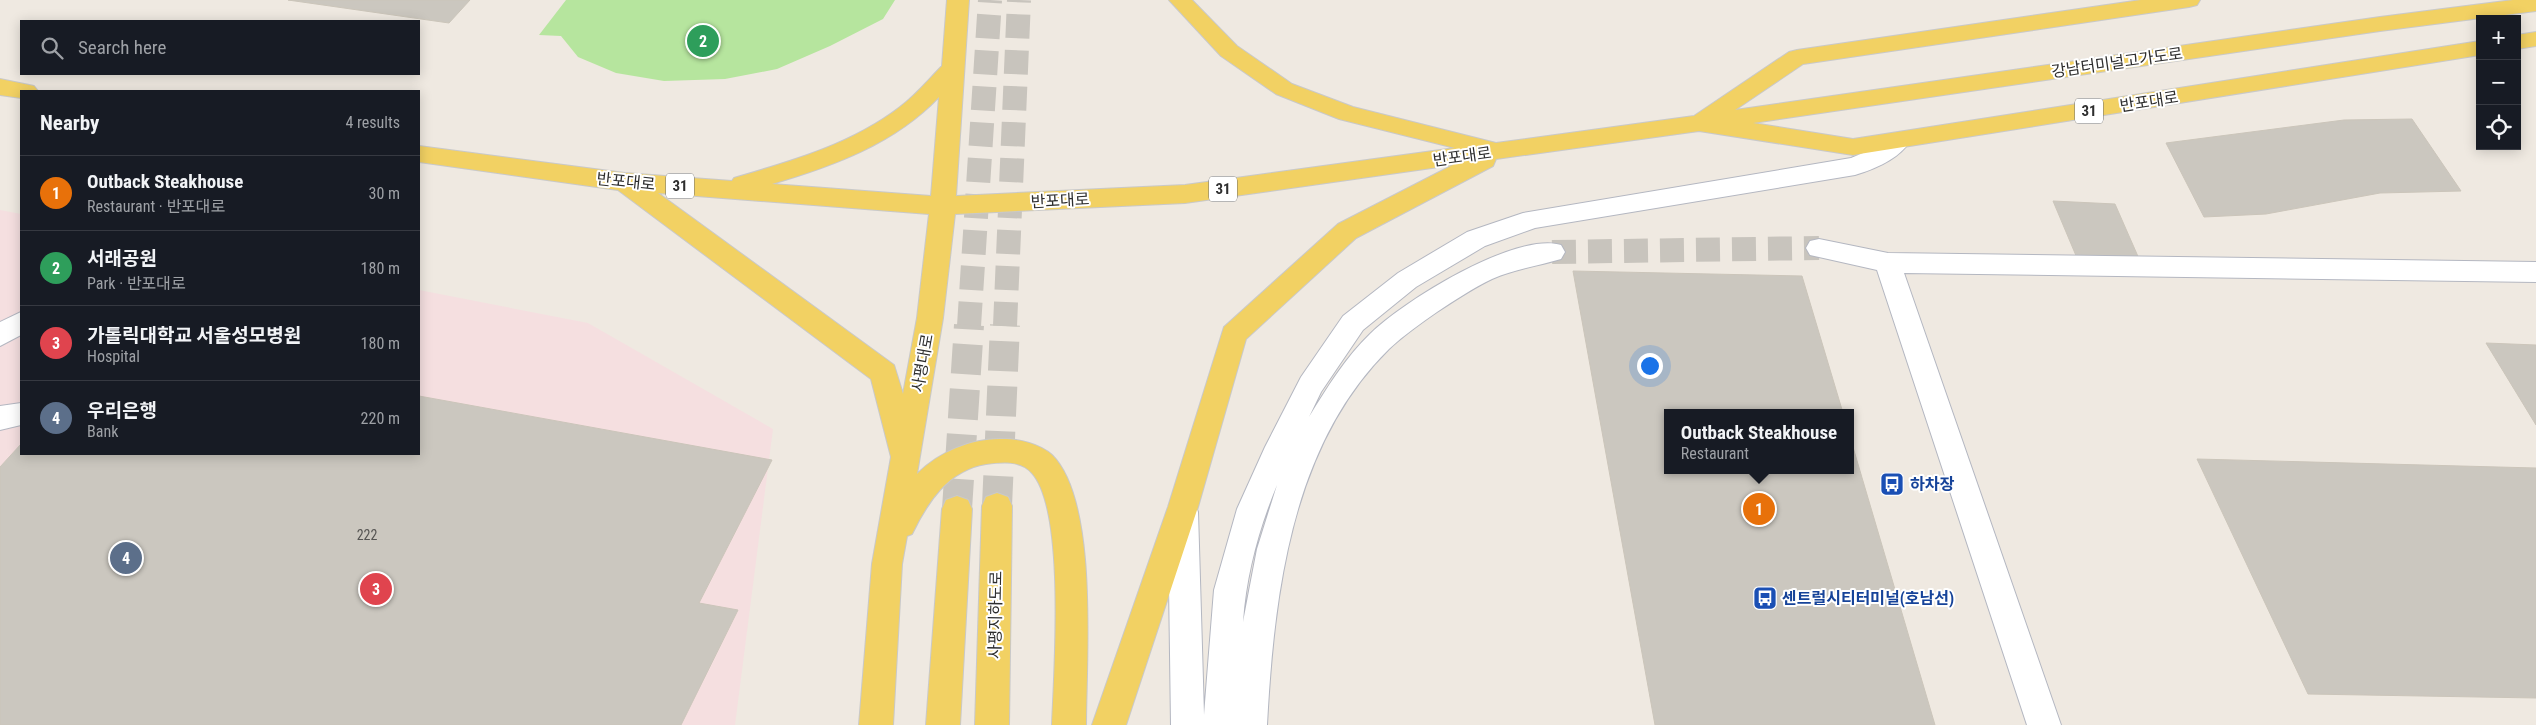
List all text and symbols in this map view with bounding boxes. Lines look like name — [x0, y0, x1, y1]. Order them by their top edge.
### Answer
map controls — [2476, 15, 2521, 150]
button: + — [2476, 15, 2521, 60]
search box — [20, 20, 420, 75]
pin: 2 — [687, 22, 719, 60]
icon: search — [38, 34, 66, 62]
text: Search here — [78, 36, 166, 59]
street label: 강남터미널고가도로 — [2050, 44, 2184, 81]
button: − — [2476, 60, 2521, 105]
street label: 반포대로 — [2119, 87, 2180, 115]
road number: 31 — [2075, 98, 2103, 124]
button: locate — [2476, 105, 2521, 150]
text: Nearby — [40, 111, 99, 135]
text: 4 results — [345, 113, 400, 132]
street label: 반포대로 — [1432, 143, 1493, 170]
street label: 반포대로 — [596, 169, 656, 194]
text: Outback Steakhouse — [87, 170, 243, 193]
road number: 31 — [666, 174, 694, 198]
road number: 31 — [1209, 176, 1237, 202]
text: 1 — [52, 184, 60, 203]
text: 30 m — [368, 184, 400, 203]
street label: 반포대로 — [1030, 189, 1090, 212]
text: Restaurant · 반포대로 — [87, 197, 225, 216]
text: 서래공원 — [87, 247, 157, 270]
text: 2 — [52, 259, 60, 278]
text: 180 m — [361, 259, 400, 278]
text: Park · 반포대로 — [87, 274, 186, 293]
text: 가톨릭대학교 서울성모병원 — [87, 324, 301, 347]
street label: 사평대로 — [908, 332, 937, 394]
text: 3 — [52, 334, 60, 353]
text: 180 m — [361, 334, 400, 353]
text: Hospital — [87, 347, 140, 366]
your location — [1637, 353, 1663, 379]
text: 우리은행 — [87, 399, 157, 422]
text: 4 — [52, 409, 60, 428]
text: 220 m — [361, 409, 400, 428]
popup — [1664, 409, 1854, 474]
text: Outback Steakhouse — [1681, 421, 1837, 444]
text: Bank — [87, 422, 118, 441]
text: Restaurant — [1681, 444, 1749, 463]
bus stop icon: 하차장 — [1879, 471, 1905, 497]
place label: 하차장 — [1910, 475, 1954, 494]
pin: 1 — [1743, 490, 1775, 528]
house number: 222 — [357, 527, 377, 543]
pin: 4 — [110, 539, 142, 577]
pin: 3 — [360, 570, 392, 608]
street label: 사평지하도로 — [985, 570, 1006, 659]
bus stop icon: 센트럴시티터미널(호남선) — [1752, 585, 1778, 611]
place label: 센트럴시티터미널(호남선) — [1782, 589, 1954, 608]

